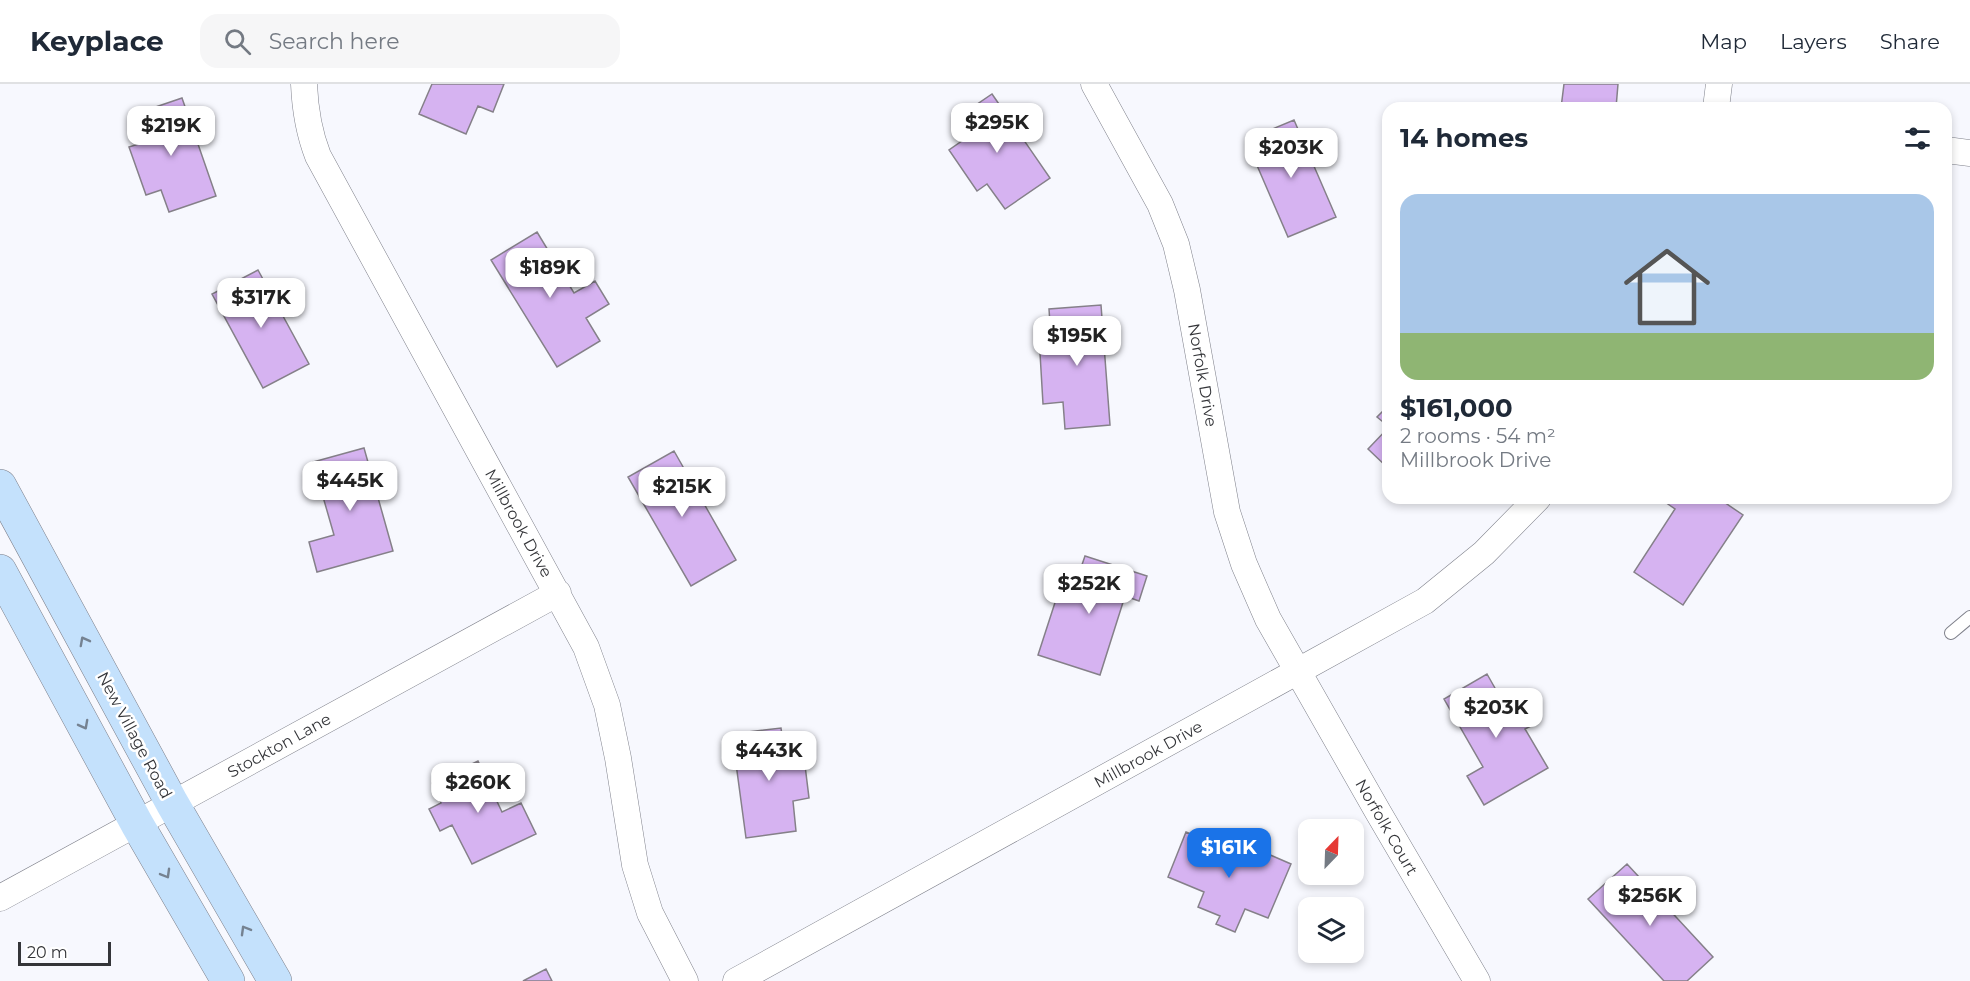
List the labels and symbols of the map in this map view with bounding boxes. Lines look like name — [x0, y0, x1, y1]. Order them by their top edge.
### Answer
pin: $295K — [955, 103, 1039, 154]
pin: $219K — [129, 106, 213, 157]
pin: $203K — [1249, 128, 1333, 179]
pin: $189K — [508, 248, 592, 299]
pin: $317K — [219, 278, 303, 329]
pin: $195K — [1035, 316, 1119, 367]
street label: Norfolk Drive — [1184, 322, 1221, 428]
pin: $445K — [308, 461, 392, 512]
street label: Millbrook Drive — [481, 466, 556, 581]
pin: $215K — [640, 467, 724, 518]
pin: $252K — [1047, 564, 1131, 615]
one-way arrow — [80, 637, 91, 647]
street label: New Village Road — [93, 669, 176, 802]
pin: $203K — [1454, 688, 1538, 739]
street label: Stockton Lane — [224, 709, 334, 782]
street label: Millbrook Drive — [1091, 717, 1206, 792]
one-way arrow — [77, 719, 88, 730]
pin: $443K — [727, 731, 811, 782]
pin: $260K — [436, 763, 520, 814]
street label: Norfolk Court — [1351, 776, 1422, 879]
north arrow — [1298, 819, 1364, 885]
pin: $161K — [1187, 828, 1271, 879]
one-way arrow — [159, 868, 171, 878]
pin: $256K — [1608, 876, 1692, 927]
one-way arrow — [241, 926, 252, 936]
scale bar — [18, 939, 111, 966]

